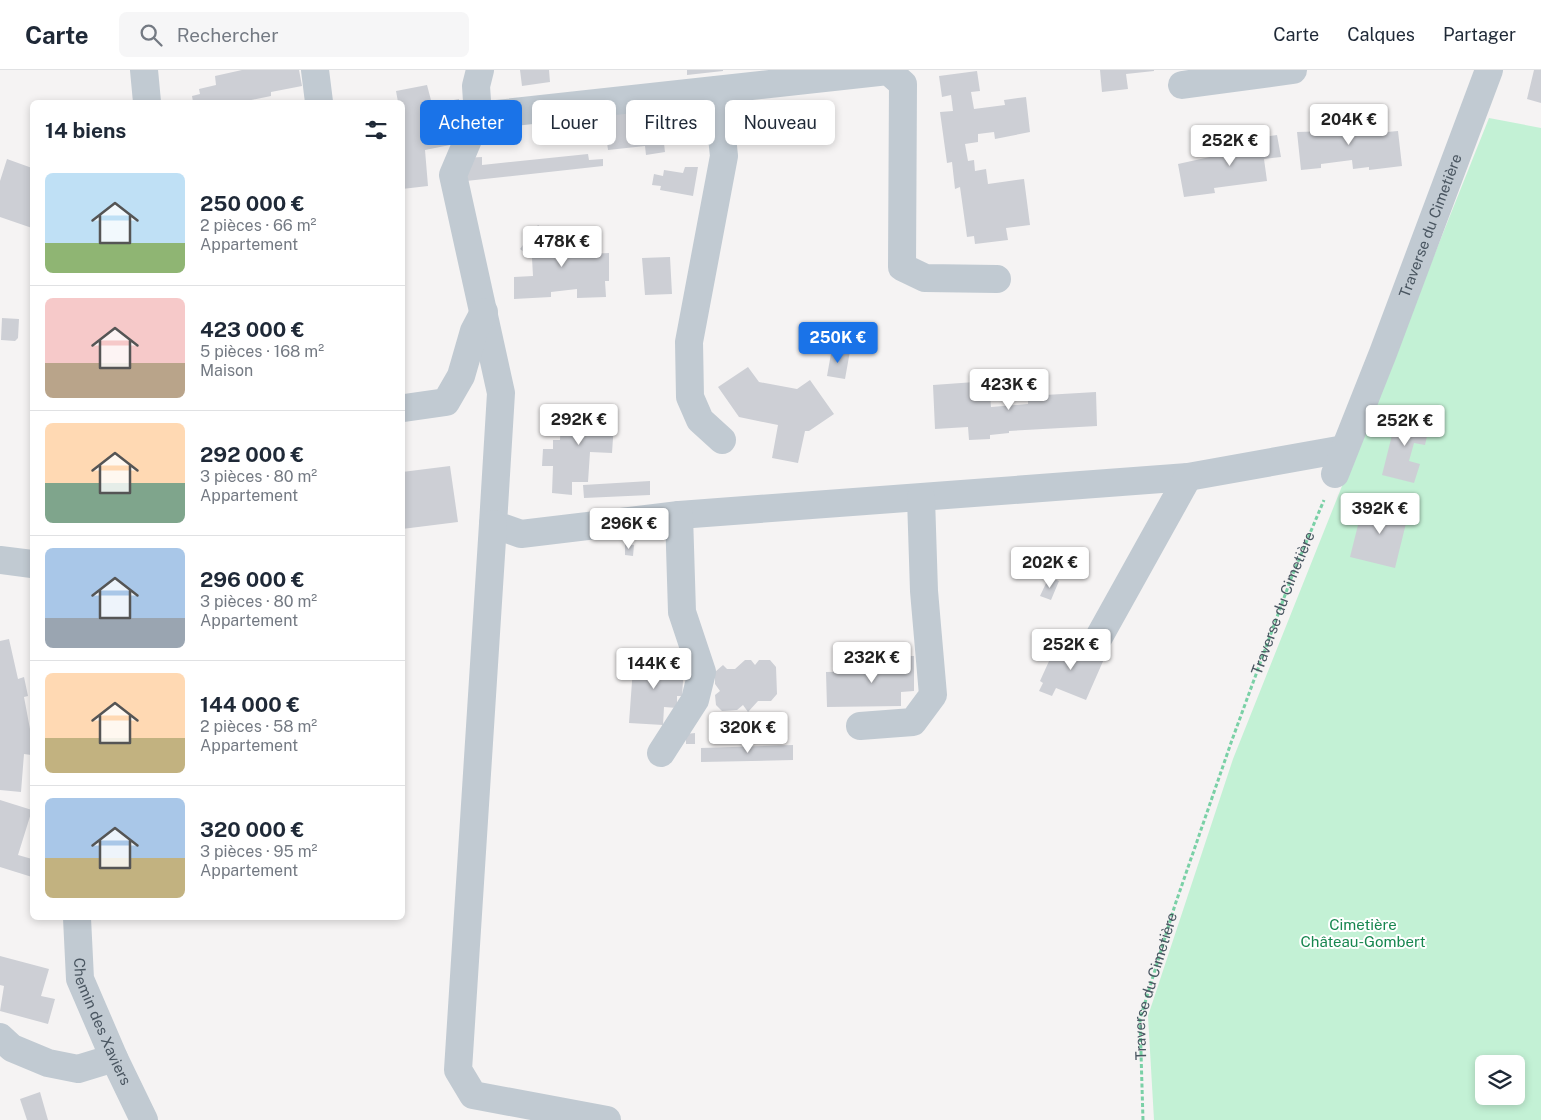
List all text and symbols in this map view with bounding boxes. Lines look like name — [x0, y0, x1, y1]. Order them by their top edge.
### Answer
search box — [119, 12, 469, 57]
text: Carte — [25, 21, 89, 49]
icon: search — [137, 21, 165, 49]
text: Rechercher — [177, 24, 279, 46]
text: Carte — [1273, 24, 1319, 45]
text: Calques — [1347, 24, 1415, 45]
text: Partager — [1443, 24, 1516, 45]
chip: Acheter — [420, 100, 522, 145]
chip: Louer — [532, 100, 616, 145]
chip: Filtres — [626, 100, 715, 145]
chip: Nouveau — [725, 100, 835, 145]
pin: 204K € — [1308, 104, 1390, 146]
text: 204K € — [1321, 110, 1377, 129]
icon: filters — [362, 116, 390, 144]
text: 14 biens — [45, 118, 126, 143]
pin: 252K € — [1189, 124, 1271, 167]
text: 252K € — [1202, 131, 1258, 150]
street label: Traverse du Cimetière — [1396, 151, 1465, 300]
text: 250 000 € — [200, 191, 305, 216]
icon: home — [85, 193, 145, 253]
text: 2 pièces · 66 m² — [200, 216, 316, 235]
pin: 478K € — [521, 226, 603, 268]
text: 478K € — [534, 232, 590, 251]
text: Appartement — [200, 235, 298, 254]
text: 423 000 € — [200, 317, 305, 342]
icon: home — [85, 318, 145, 378]
pin: 250K € — [797, 322, 879, 364]
text: 250K € — [810, 328, 866, 347]
text: 5 pièces · 168 m² — [200, 342, 324, 361]
text: Maison — [200, 361, 253, 380]
pin: 423K € — [968, 368, 1050, 411]
text: 423K € — [981, 375, 1037, 394]
pin: 292K € — [538, 404, 620, 446]
pin: 252K € — [1364, 404, 1446, 447]
text: 292K € — [551, 410, 607, 429]
text: 252K € — [1377, 411, 1433, 430]
text: 292 000 € — [200, 442, 304, 467]
icon: home — [85, 443, 145, 503]
text: 3 pièces · 80 m² — [200, 467, 317, 486]
text: Appartement — [200, 486, 298, 505]
pin: 392K € — [1339, 492, 1421, 535]
text: 392K € — [1352, 499, 1408, 518]
pin: 296K € — [588, 508, 670, 550]
text: 296K € — [601, 514, 657, 533]
street label: Traverse du Cimetière — [1248, 529, 1318, 677]
pin: 202K € — [1009, 546, 1091, 589]
text: 202K € — [1022, 553, 1078, 572]
text: 296 000 € — [200, 567, 305, 592]
icon: home — [85, 568, 145, 628]
text: 3 pièces · 80 m² — [200, 592, 317, 611]
text: Appartement — [200, 611, 298, 630]
pin: 252K € — [1030, 628, 1112, 671]
text: 252K € — [1043, 635, 1099, 654]
pin: 232K € — [831, 642, 913, 684]
pin: 144K € — [613, 648, 695, 690]
text: 232K € — [844, 648, 900, 667]
text: 144K € — [627, 654, 681, 673]
text: 144 000 € — [200, 692, 300, 717]
icon: home — [85, 693, 145, 753]
pin: 320K € — [707, 712, 789, 754]
text: 2 pièces · 58 m² — [200, 717, 317, 736]
text: 320K € — [720, 718, 776, 737]
text: Appartement — [200, 736, 298, 755]
text: 320 000 € — [200, 817, 304, 842]
icon: home — [85, 818, 145, 878]
text: 3 pièces · 95 m² — [200, 842, 317, 861]
text: Appartement — [200, 861, 298, 880]
street label: Traverse du Cimetière — [1131, 910, 1180, 1060]
park label: Cimetière Château-Gombert — [1301, 916, 1426, 950]
street label: Chemin des Xaviers — [71, 957, 135, 1088]
map controls — [1475, 1055, 1525, 1105]
button: layers — [1475, 1055, 1525, 1105]

